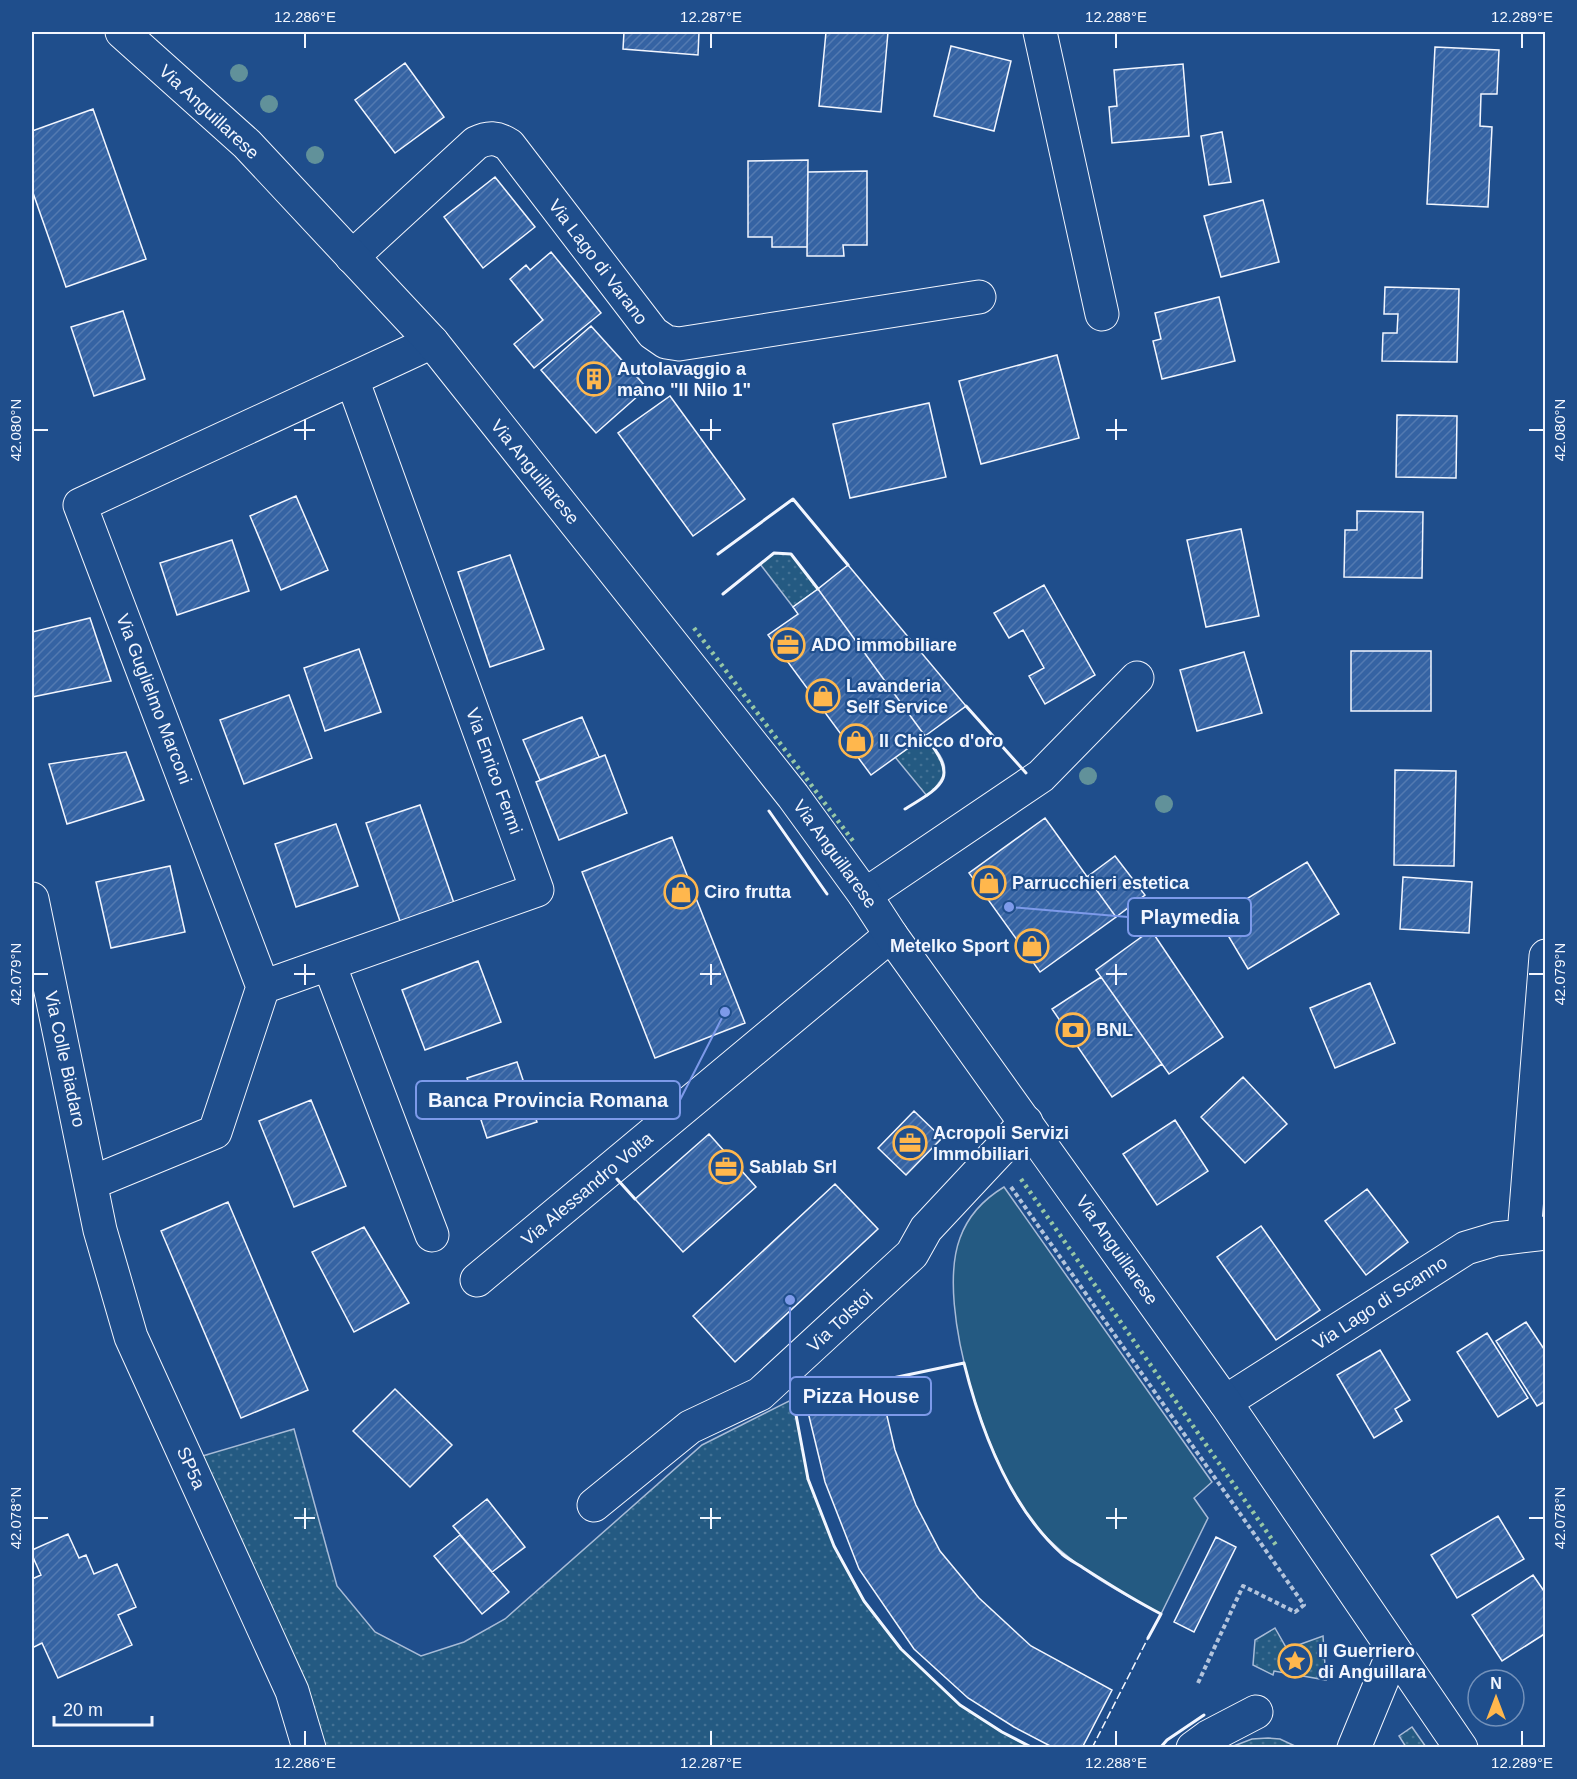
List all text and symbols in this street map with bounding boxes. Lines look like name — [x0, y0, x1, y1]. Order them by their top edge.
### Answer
text: 12.286°E — [274, 8, 336, 25]
text: 12.287°E — [680, 8, 742, 25]
text: 12.288°E — [1085, 8, 1147, 25]
text: 12.289°E — [1491, 8, 1553, 25]
street label: Via Anguillarese — [155, 61, 263, 163]
street label: Via Lago di Varano — [544, 196, 652, 328]
place label: Autolavaggio a mano "Il Nilo 1" — [617, 359, 751, 400]
building icon: Autolavaggio a mano "Il Nilo 1" — [576, 361, 612, 397]
text: 42.080°N — [7, 399, 24, 461]
text: 42.080°N — [1551, 399, 1568, 461]
street label: Via Anguillarese — [487, 416, 583, 528]
street label: Via Guglielmo Marconi — [112, 611, 196, 787]
office icon: ADO immobiliare — [770, 627, 806, 663]
place label: ADO immobiliare — [811, 635, 957, 655]
place label: Lavanderia Self Service — [846, 676, 948, 717]
shop icon: Lavanderia Self Service — [805, 678, 841, 714]
street label: Via Enrico Fermi — [462, 705, 526, 837]
shop icon: Il Chicco d'oro — [838, 723, 874, 759]
place label: Il Chicco d'oro — [879, 731, 1003, 751]
street label: Via Anguillarese — [789, 796, 881, 912]
shop icon: Parrucchieri estetica — [971, 865, 1007, 901]
place label: Parrucchieri estetica — [1012, 873, 1190, 893]
shop icon: Ciro frutta — [663, 874, 699, 910]
place label: Ciro frutta — [704, 882, 792, 902]
callout: Playmedia — [1128, 898, 1251, 936]
text: Playmedia — [1141, 906, 1240, 928]
shop icon: Metelko Sport — [1014, 928, 1050, 964]
place label: Metelko Sport — [890, 936, 1009, 956]
text: 42.079°N — [7, 943, 24, 1005]
text: 42.079°N — [1551, 943, 1568, 1005]
street label: Via Colle Biadaro — [41, 989, 89, 1129]
bank icon: BNL — [1055, 1012, 1091, 1048]
place label: BNL — [1096, 1020, 1133, 1040]
callout: Banca Provincia Romana — [416, 1081, 680, 1119]
text: Banca Provincia Romana — [428, 1089, 669, 1111]
place label: Acropoli Servizi Immobiliari — [933, 1123, 1069, 1164]
office icon: Acropoli Servizi Immobiliari — [892, 1125, 928, 1161]
street label: Via Alessandro Volta — [517, 1128, 657, 1250]
office icon: Sablab Srl — [708, 1149, 744, 1185]
place label: Sablab Srl — [749, 1157, 837, 1177]
street label: Via Anguillarese — [1072, 1192, 1162, 1308]
street label: Via Lago di Scanno — [1309, 1252, 1451, 1354]
street label: Via Tolstoi — [803, 1286, 877, 1356]
callout: Pizza House — [790, 1377, 931, 1415]
text: Pizza House — [803, 1385, 919, 1407]
street label: SP5a — [173, 1444, 209, 1493]
text: 42.078°N — [7, 1487, 24, 1549]
text: 42.078°N — [1551, 1487, 1568, 1549]
place label: Il Guerriero di Anguillara — [1318, 1641, 1427, 1682]
place icon: Il Guerriero di Anguillara — [1277, 1643, 1313, 1679]
north arrow — [1466, 1668, 1526, 1728]
text: N — [1490, 1675, 1502, 1692]
scale bar — [54, 1689, 152, 1727]
text: 20 m — [63, 1700, 103, 1720]
text: 12.286°E — [274, 1754, 336, 1771]
text: 12.287°E — [680, 1754, 742, 1771]
text: 12.288°E — [1085, 1754, 1147, 1771]
text: 12.289°E — [1491, 1754, 1553, 1771]

